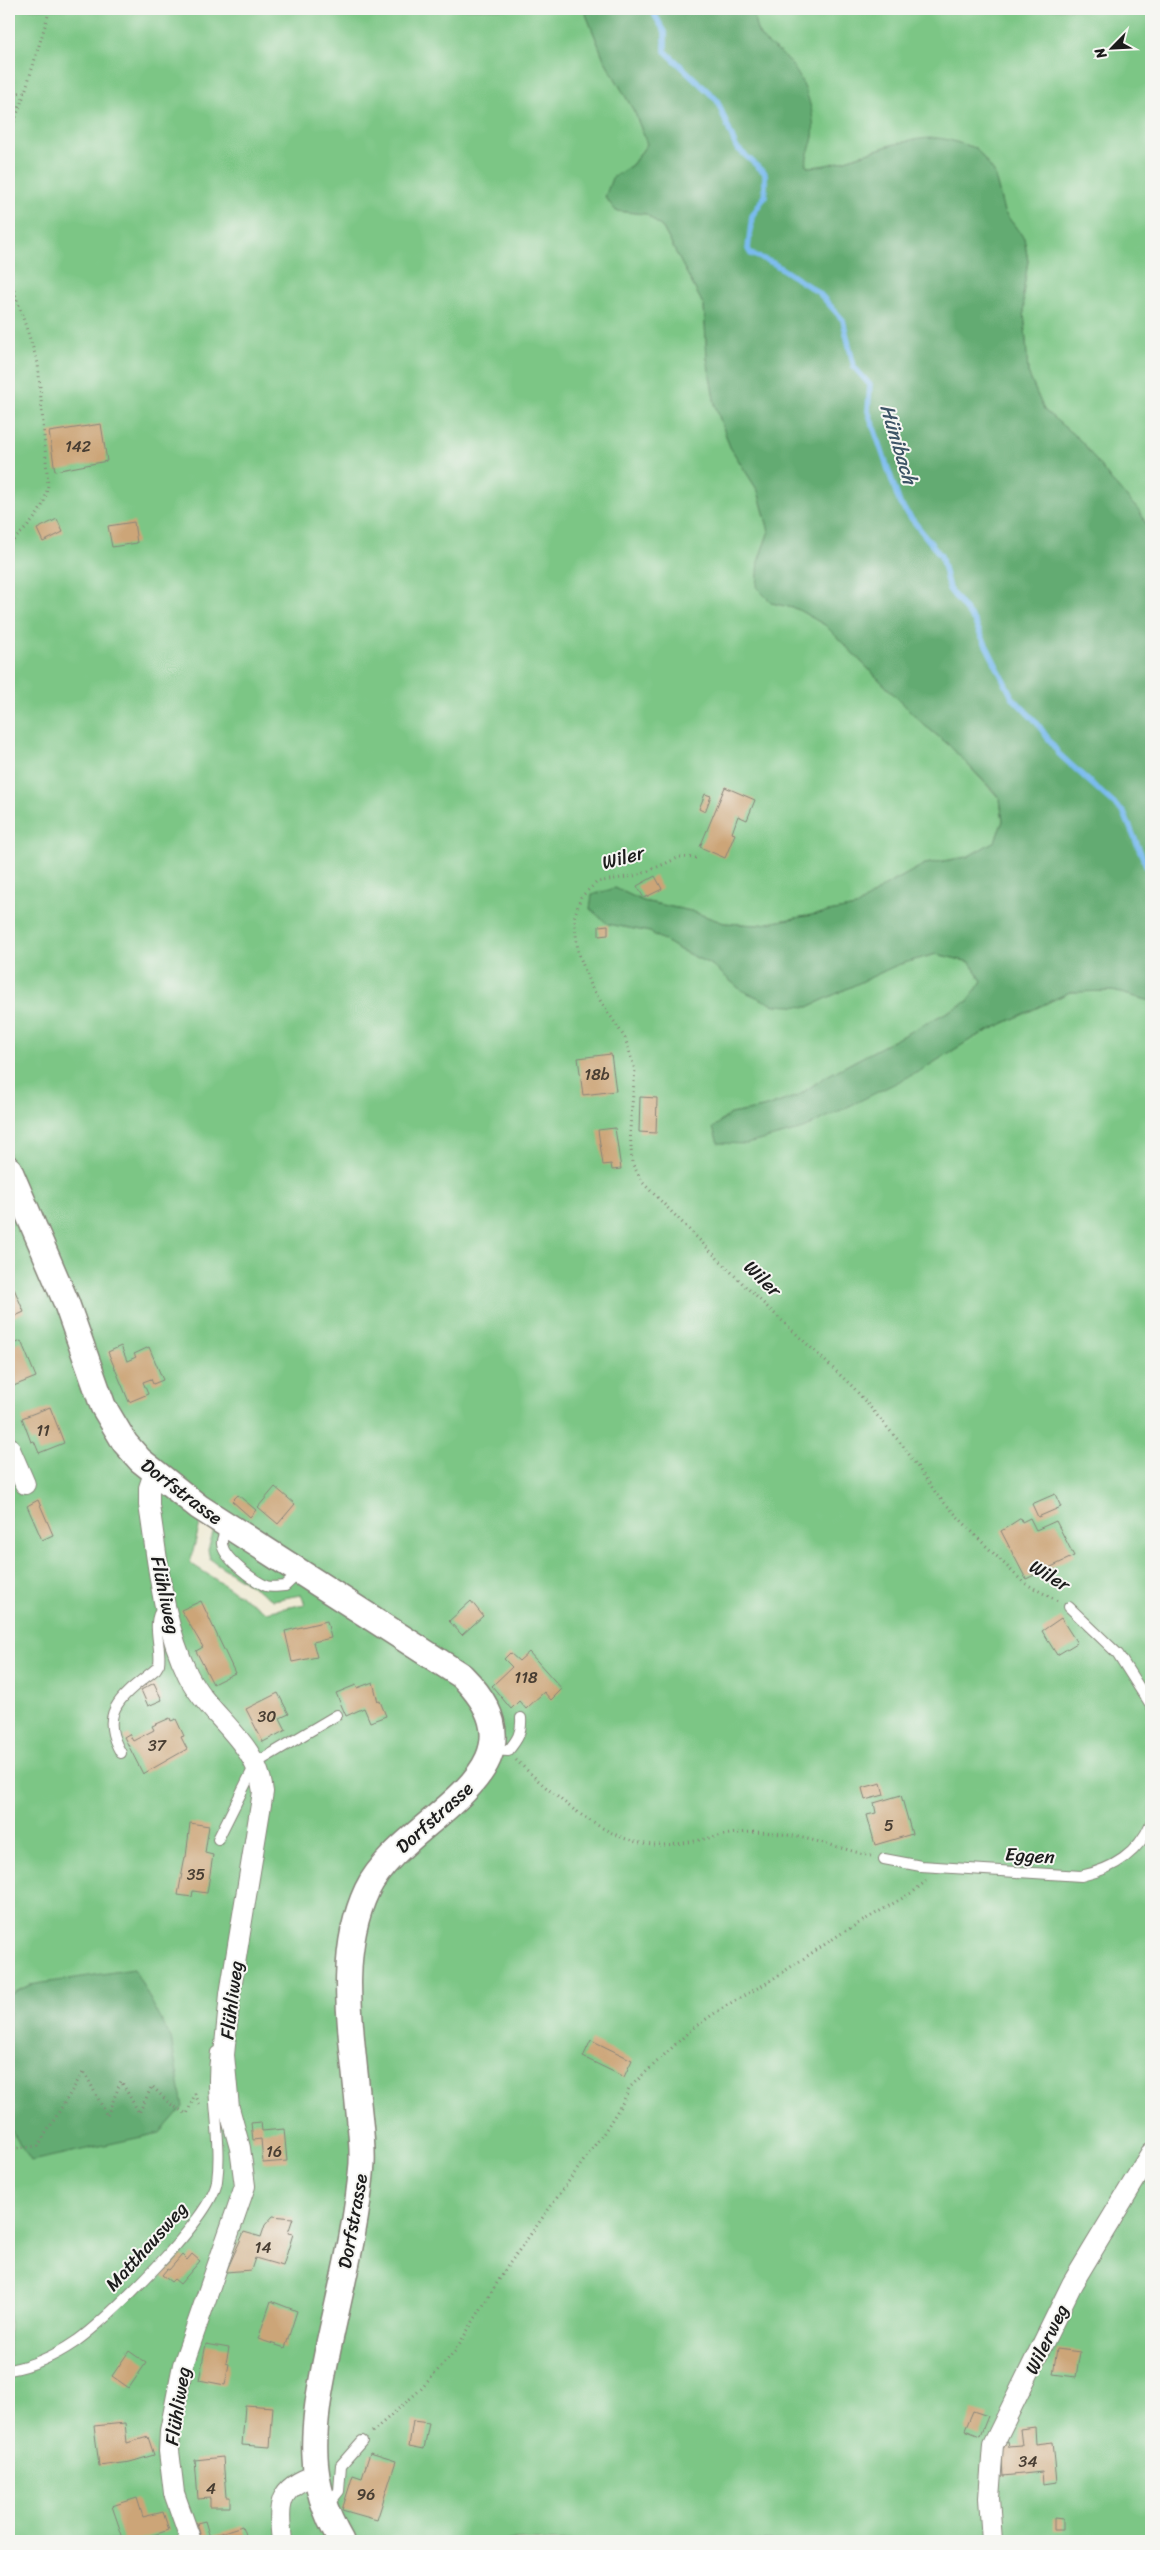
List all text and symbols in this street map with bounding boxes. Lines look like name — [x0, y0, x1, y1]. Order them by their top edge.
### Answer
north arrow — [1088, 22, 1138, 72]
text: N — [1087, 43, 1114, 64]
water label: Hünibach — [870, 400, 928, 490]
house number: 142 — [65, 432, 91, 461]
street label: Wiler — [598, 836, 649, 879]
house number: 18b — [584, 1060, 610, 1089]
street label: Wiler — [736, 1252, 790, 1306]
house number: 11 — [36, 1416, 50, 1445]
street label: Dorfstrasse — [133, 1449, 230, 1534]
street label: Wiler — [1023, 1550, 1078, 1601]
street label: Flühliweg — [141, 1553, 190, 1638]
house number: 118 — [514, 1663, 538, 1692]
house number: 30 — [258, 1702, 276, 1731]
house number: 37 — [148, 1731, 167, 1760]
street label: Dorfstrasse — [388, 1773, 481, 1862]
house number: 5 — [884, 1811, 894, 1840]
street label: Eggen — [1004, 1837, 1056, 1874]
house number: 35 — [187, 1860, 206, 1889]
street label: Flühliweg — [210, 1958, 253, 2041]
house number: 16 — [266, 2137, 282, 2166]
street label: Dorfstrasse — [328, 2171, 377, 2271]
street label: Matthausweg — [97, 2194, 196, 2299]
house number: 14 — [255, 2233, 271, 2262]
street label: Wilerweg — [1015, 2298, 1078, 2380]
street label: Flühliweg — [155, 2364, 200, 2448]
house number: 34 — [1019, 2447, 1037, 2476]
house number: 4 — [206, 2474, 216, 2503]
house number: 96 — [357, 2480, 375, 2509]

